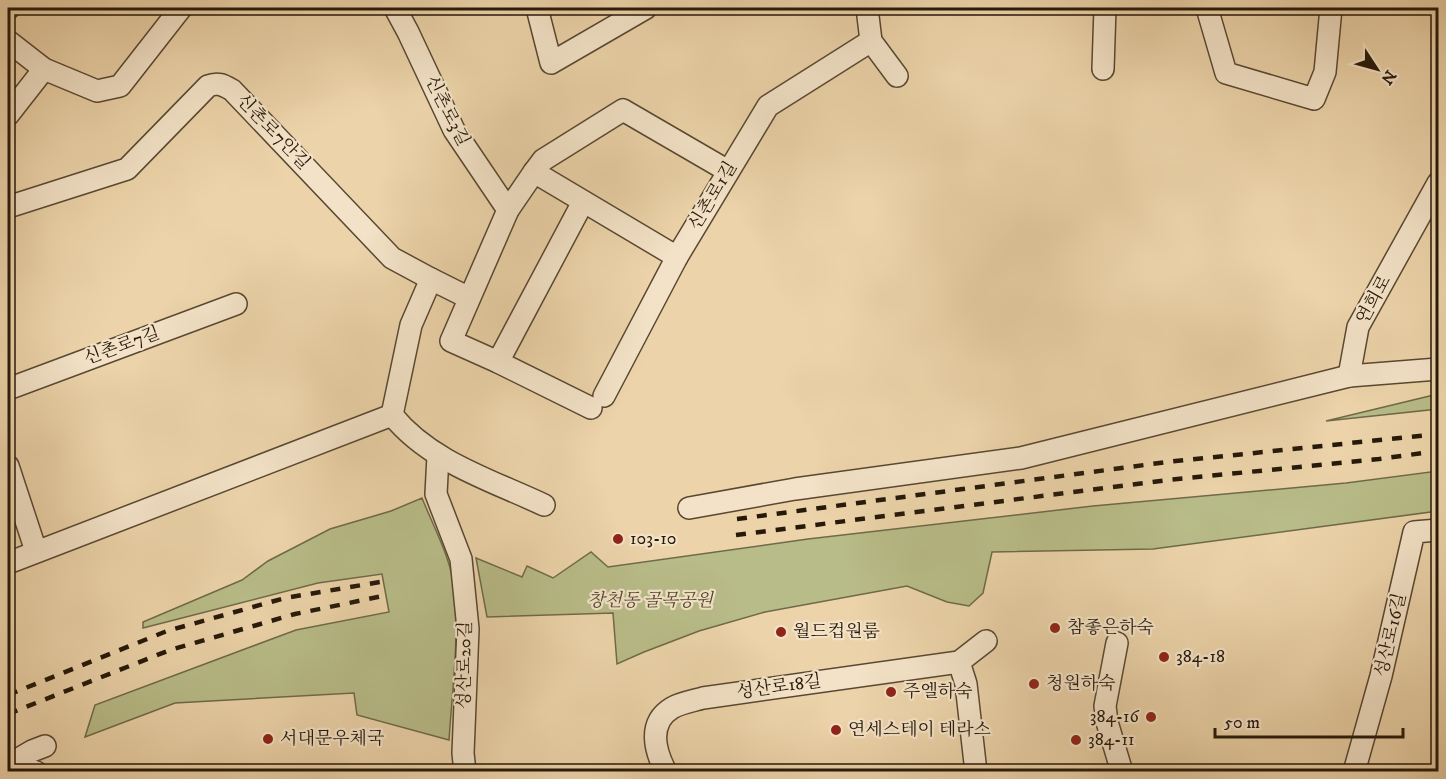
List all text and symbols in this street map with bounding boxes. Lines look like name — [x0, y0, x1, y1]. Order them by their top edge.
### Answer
north arrow — [1347, 39, 1407, 99]
text: N — [1376, 66, 1400, 88]
street label: 신촌로3길 — [420, 72, 474, 150]
street label: 신촌로7안길 — [232, 90, 314, 174]
street label: 신촌로1길 — [684, 158, 742, 234]
street label: 연희로 — [1352, 272, 1396, 328]
street label: 신촌로7길 — [81, 322, 163, 370]
place label: 103-10 — [630, 528, 677, 550]
marker: 103-10 — [611, 532, 625, 546]
park label: 창천동 골목공원 — [587, 590, 714, 612]
street label: 성산로16길 — [1371, 591, 1411, 679]
place label: 참좋은하숙 — [1067, 617, 1154, 639]
street label: 성산로20길 — [453, 621, 477, 709]
place label: 월드컵원룸 — [793, 621, 881, 643]
marker: 참좋은하숙 — [1048, 621, 1062, 635]
marker: 월드컵원룸 — [774, 625, 788, 639]
place label: 384-18 — [1176, 646, 1225, 668]
marker: 384-18 — [1157, 650, 1171, 664]
street label: 성산로18길 — [735, 670, 823, 704]
place label: 청원하숙 — [1046, 673, 1116, 695]
marker: 청원하숙 — [1027, 677, 1041, 691]
place label: 주엘하숙 — [903, 681, 973, 703]
marker: 주엘하숙 — [884, 685, 898, 699]
scale bar — [1215, 701, 1402, 739]
place label: 384-16 — [1090, 706, 1140, 728]
marker: 384-16 — [1144, 710, 1158, 724]
text: 50 m — [1224, 712, 1260, 734]
place label: 연세스테이 테라스 — [848, 719, 992, 741]
marker: 연세스테이 테라스 — [829, 723, 843, 737]
place label: 서대문우체국 — [280, 728, 384, 750]
place label: 384-11 — [1088, 729, 1135, 751]
marker: 서대문우체국 — [261, 732, 275, 746]
marker: 384-11 — [1069, 733, 1083, 747]

